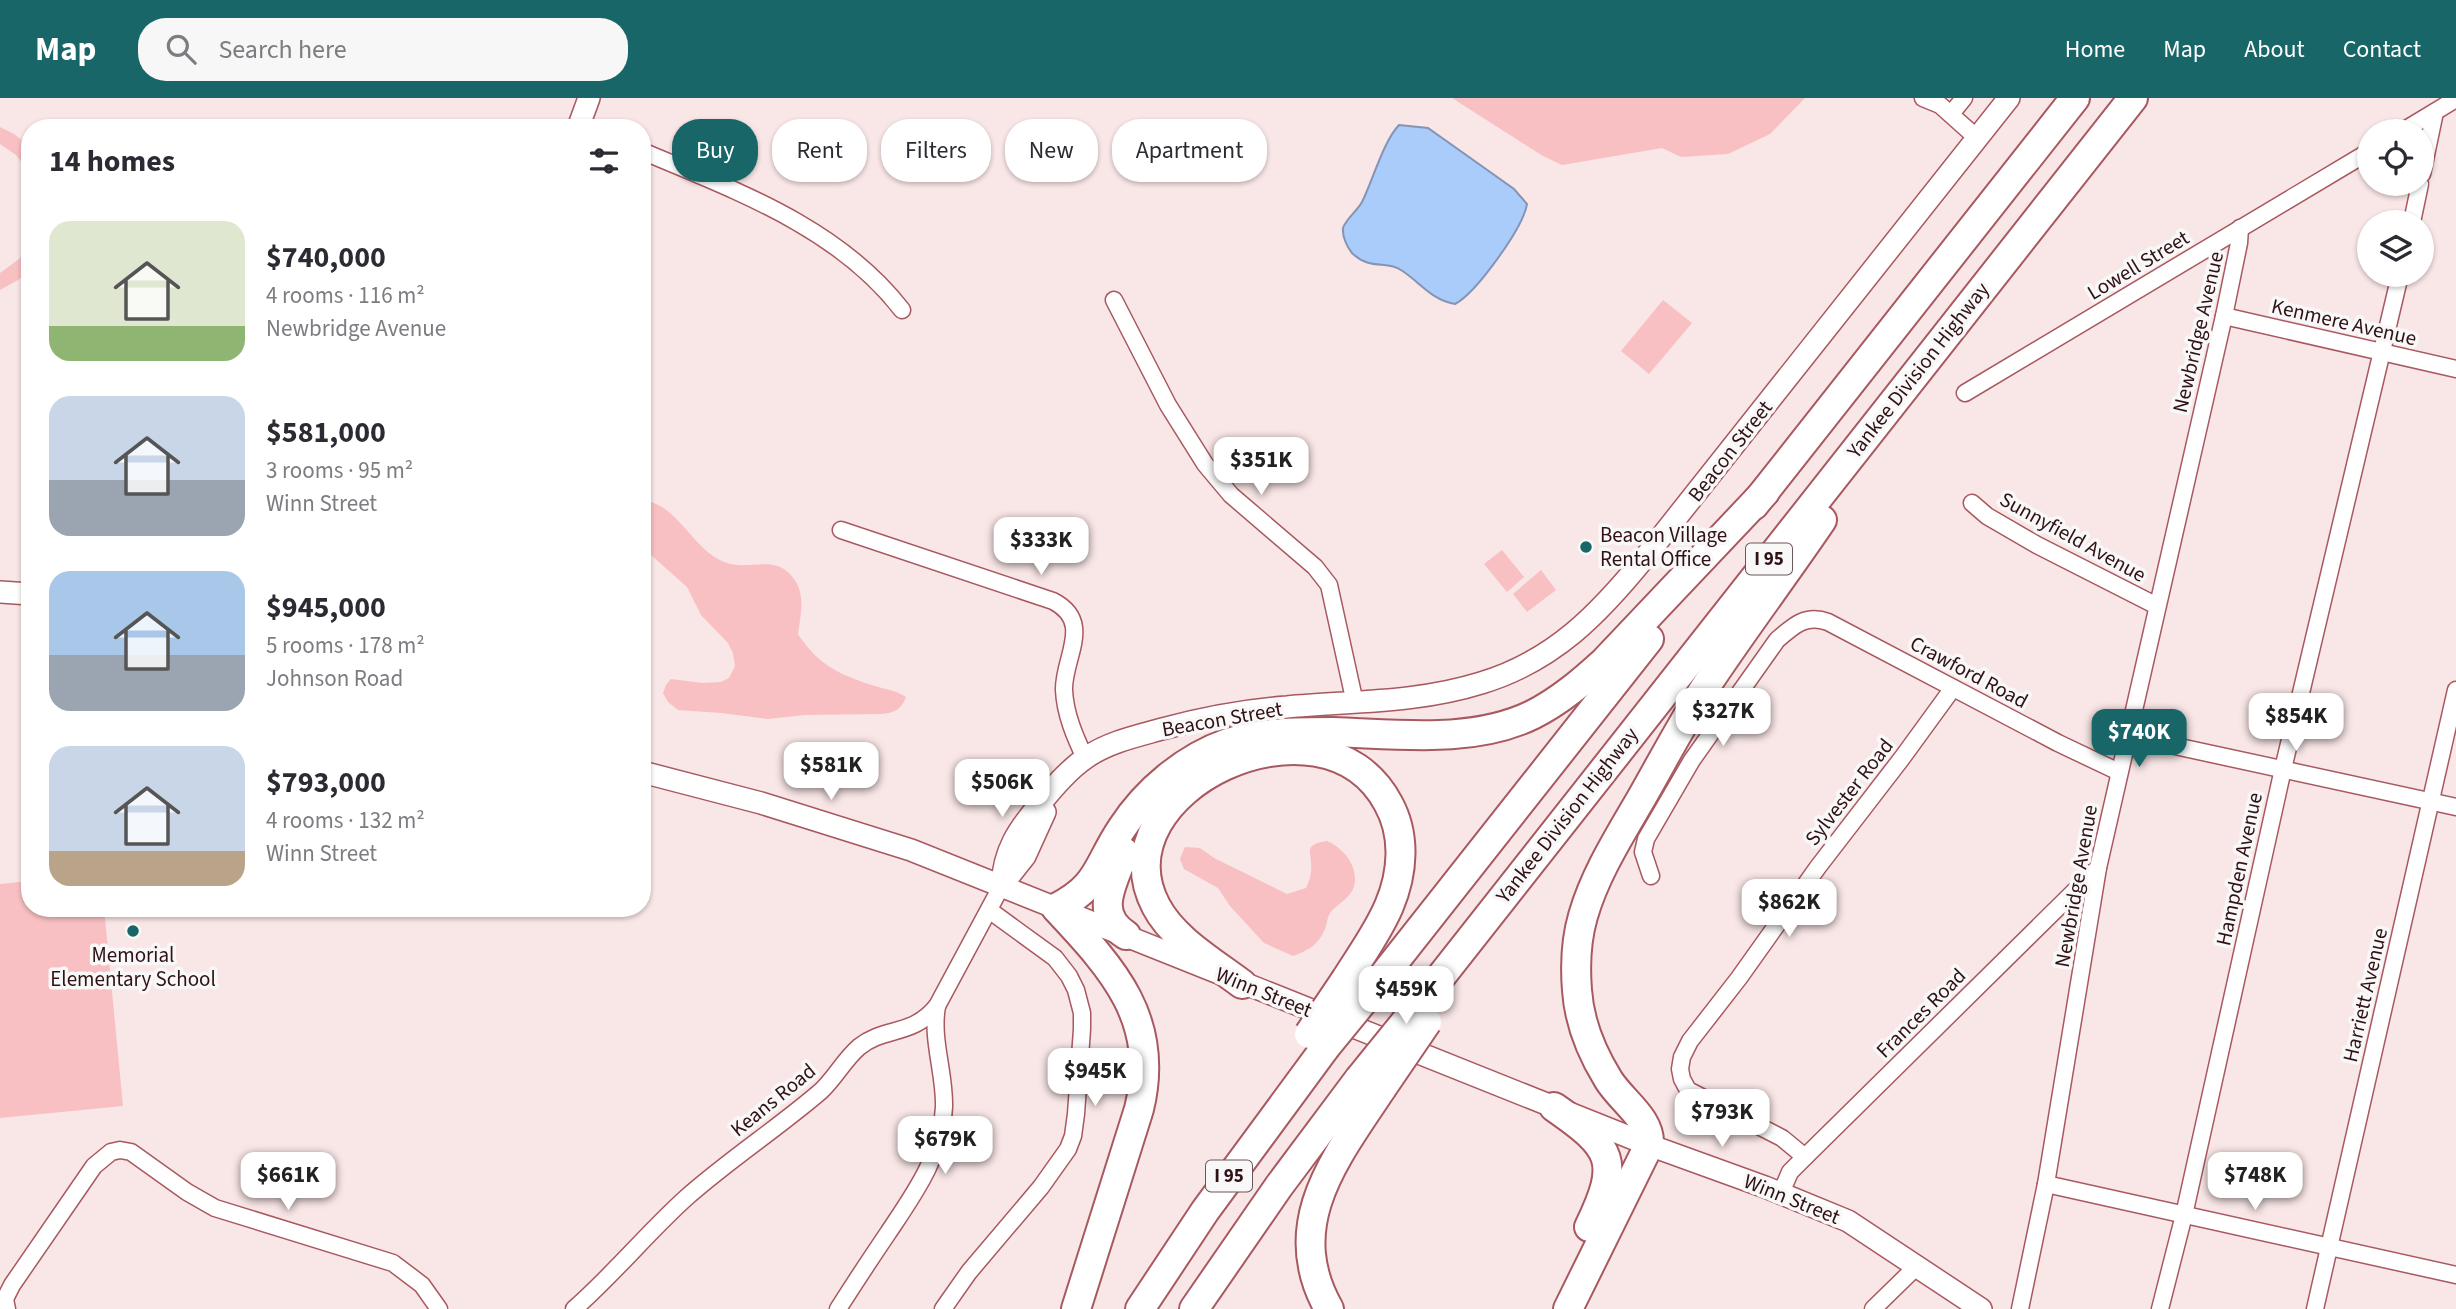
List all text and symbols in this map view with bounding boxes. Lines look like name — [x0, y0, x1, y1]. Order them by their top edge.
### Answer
search box — [138, 18, 628, 81]
text: Map — [35, 26, 96, 73]
icon: search — [162, 30, 200, 68]
text: Search here — [218, 31, 347, 68]
text: Home — [2065, 32, 2125, 67]
text: Map — [2163, 32, 2206, 67]
text: About — [2244, 32, 2305, 67]
text: Contact — [2343, 32, 2421, 67]
chip: Buy — [672, 119, 758, 182]
chip: Rent — [772, 119, 867, 182]
chip: Filters — [881, 119, 991, 182]
chip: New — [1005, 119, 1098, 182]
chip: Apartment — [1112, 119, 1267, 182]
map controls — [2357, 119, 2434, 287]
button: locate — [2357, 119, 2434, 196]
text: 14 homes — [49, 140, 175, 183]
icon: filters — [585, 142, 623, 180]
button: layers — [2357, 210, 2434, 287]
street label: Lowell Street — [2081, 223, 2195, 307]
text: $740,000 — [266, 236, 386, 279]
street label: Newbridge Avenue — [2165, 248, 2231, 416]
icon: home — [105, 249, 189, 333]
street label: Yankee Division Highway — [1839, 276, 1996, 465]
text: 4 rooms · 116 m² — [266, 279, 425, 312]
street label: Kenmere Avenue — [2268, 291, 2420, 353]
text: Newbridge Avenue — [266, 312, 446, 345]
street label: Beacon Street — [1681, 394, 1779, 508]
text: $581,000 — [266, 411, 386, 454]
icon: home — [105, 424, 189, 508]
pin: $351K — [1212, 438, 1310, 497]
text: $351K — [1230, 443, 1292, 476]
text: 3 rooms · 95 m² — [266, 454, 413, 487]
street label: Sunnyfield Avenue — [1994, 484, 2152, 590]
text: Winn Street — [266, 487, 377, 520]
pin: $333K — [992, 518, 1090, 577]
place label: Beacon Village Rental Office — [1600, 520, 1727, 574]
text: $333K — [1010, 523, 1072, 556]
marker: Beacon Village Rental Office — [1578, 539, 1594, 555]
road number: I 95 — [1746, 544, 1792, 574]
text: $945,000 — [266, 586, 386, 629]
icon: home — [105, 599, 189, 683]
street label: Crawford Road — [1905, 628, 2033, 716]
text: 5 rooms · 178 m² — [266, 629, 425, 662]
text: Johnson Road — [266, 662, 403, 695]
pin: $327K — [1674, 688, 1772, 748]
street label: Beacon Street — [1159, 694, 1285, 744]
text: $327K — [1692, 694, 1754, 727]
pin: $854K — [2247, 694, 2345, 753]
text: $854K — [2265, 699, 2327, 732]
pin: $740K — [2090, 710, 2188, 769]
text: $740K — [2108, 715, 2170, 748]
street label: Yankee Division Highway — [1488, 721, 1645, 910]
street label: Sylvester Road — [1798, 732, 1900, 852]
pin: $581K — [782, 742, 880, 802]
text: $581K — [800, 748, 862, 781]
pin: $506K — [953, 760, 1051, 819]
text: $793,000 — [266, 761, 386, 804]
text: $506K — [971, 765, 1033, 798]
icon: home — [105, 774, 189, 858]
street label: Hampden Avenue — [2208, 790, 2270, 948]
street label: Newbridge Avenue — [2047, 802, 2105, 970]
text: 4 rooms · 132 m² — [266, 804, 425, 837]
text: Winn Street — [266, 837, 377, 870]
pin: $862K — [1740, 880, 1838, 939]
text: $862K — [1758, 885, 1820, 918]
marker: Memorial Elementary School — [125, 923, 141, 939]
street label: Harriett Avenue — [2335, 925, 2395, 1065]
place label: Memorial Elementary School — [50, 940, 216, 994]
street label: Winn Street — [1211, 959, 1317, 1025]
street label: Frances Road — [1869, 961, 1973, 1065]
pin: $459K — [1357, 967, 1455, 1026]
text: $459K — [1375, 972, 1437, 1005]
pin: $945K — [1046, 1048, 1144, 1108]
text: $945K — [1064, 1054, 1126, 1087]
street label: Keans Road — [724, 1056, 822, 1144]
pin: $793K — [1673, 1090, 1771, 1149]
text: $793K — [1691, 1095, 1753, 1128]
pin: $679K — [896, 1116, 994, 1176]
text: $679K — [914, 1122, 976, 1155]
pin: $661K — [239, 1152, 337, 1212]
pin: $748K — [2206, 1152, 2304, 1212]
text: $661K — [257, 1158, 319, 1191]
text: $748K — [2224, 1158, 2286, 1191]
road number: I 95 — [1206, 1160, 1252, 1192]
street label: Winn Street — [1739, 1166, 1845, 1232]

